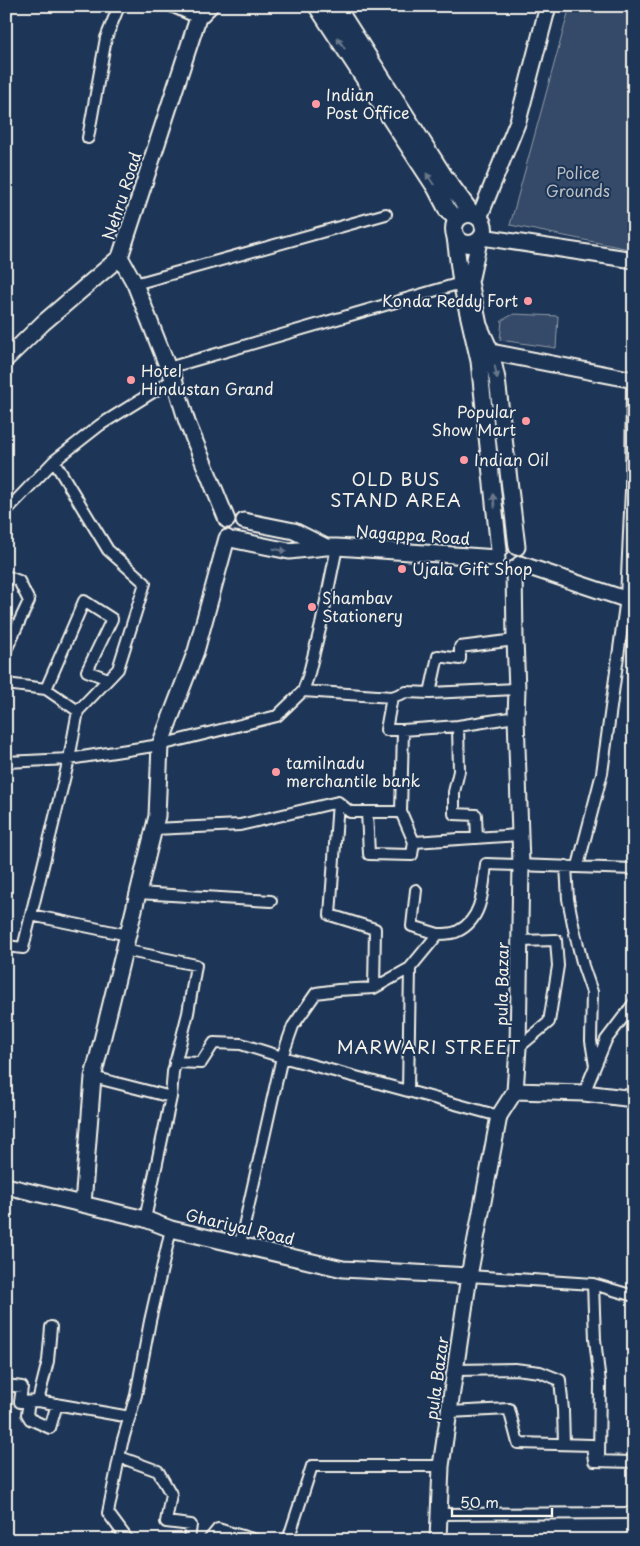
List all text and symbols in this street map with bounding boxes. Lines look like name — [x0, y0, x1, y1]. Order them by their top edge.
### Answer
one-way arrow — [336, 36, 346, 49]
place label: Indian Post Office — [326, 82, 410, 124]
marker: Indian Post Office — [310, 98, 322, 110]
street label: Nehru Road — [95, 148, 147, 243]
park label: Police Grounds — [546, 160, 610, 202]
one-way arrow — [426, 172, 435, 185]
place label: Konda Reddy Fort — [382, 288, 518, 312]
marker: Konda Reddy Fort — [522, 295, 534, 307]
place label: Hotel Hindustan Grand — [141, 358, 274, 400]
one-way arrow — [492, 365, 500, 380]
marker: Hotel Hindustan Grand — [125, 374, 137, 386]
place label: Popular Show Mart — [432, 399, 517, 441]
marker: Popular Show Mart — [520, 415, 532, 427]
place label: Indian Oil — [474, 447, 549, 471]
marker: Indian Oil — [458, 454, 470, 466]
district label: OLD BUS STAND AREA — [330, 465, 462, 513]
one-way arrow — [490, 493, 498, 509]
street label: Nagappa Road — [355, 518, 471, 550]
one-way arrow — [272, 546, 288, 554]
place label: Ujala Gift Shop — [412, 556, 532, 580]
marker: Ujala Gift Shop — [396, 563, 408, 575]
place label: Shambav Stationery — [322, 585, 403, 627]
marker: Shambav Stationery — [306, 601, 318, 613]
place label: tamilnadu merchantile bank — [286, 750, 421, 792]
marker: tamilnadu merchantile bank — [270, 766, 282, 778]
street label: pula Bazar — [488, 941, 514, 1026]
district label: MARWARI STREET — [337, 1033, 521, 1060]
street label: Ghariyal Road — [183, 1202, 297, 1250]
street label: pula Bazar — [418, 1334, 454, 1421]
scale bar — [452, 1486, 552, 1518]
text: 50 m — [460, 1490, 499, 1513]

